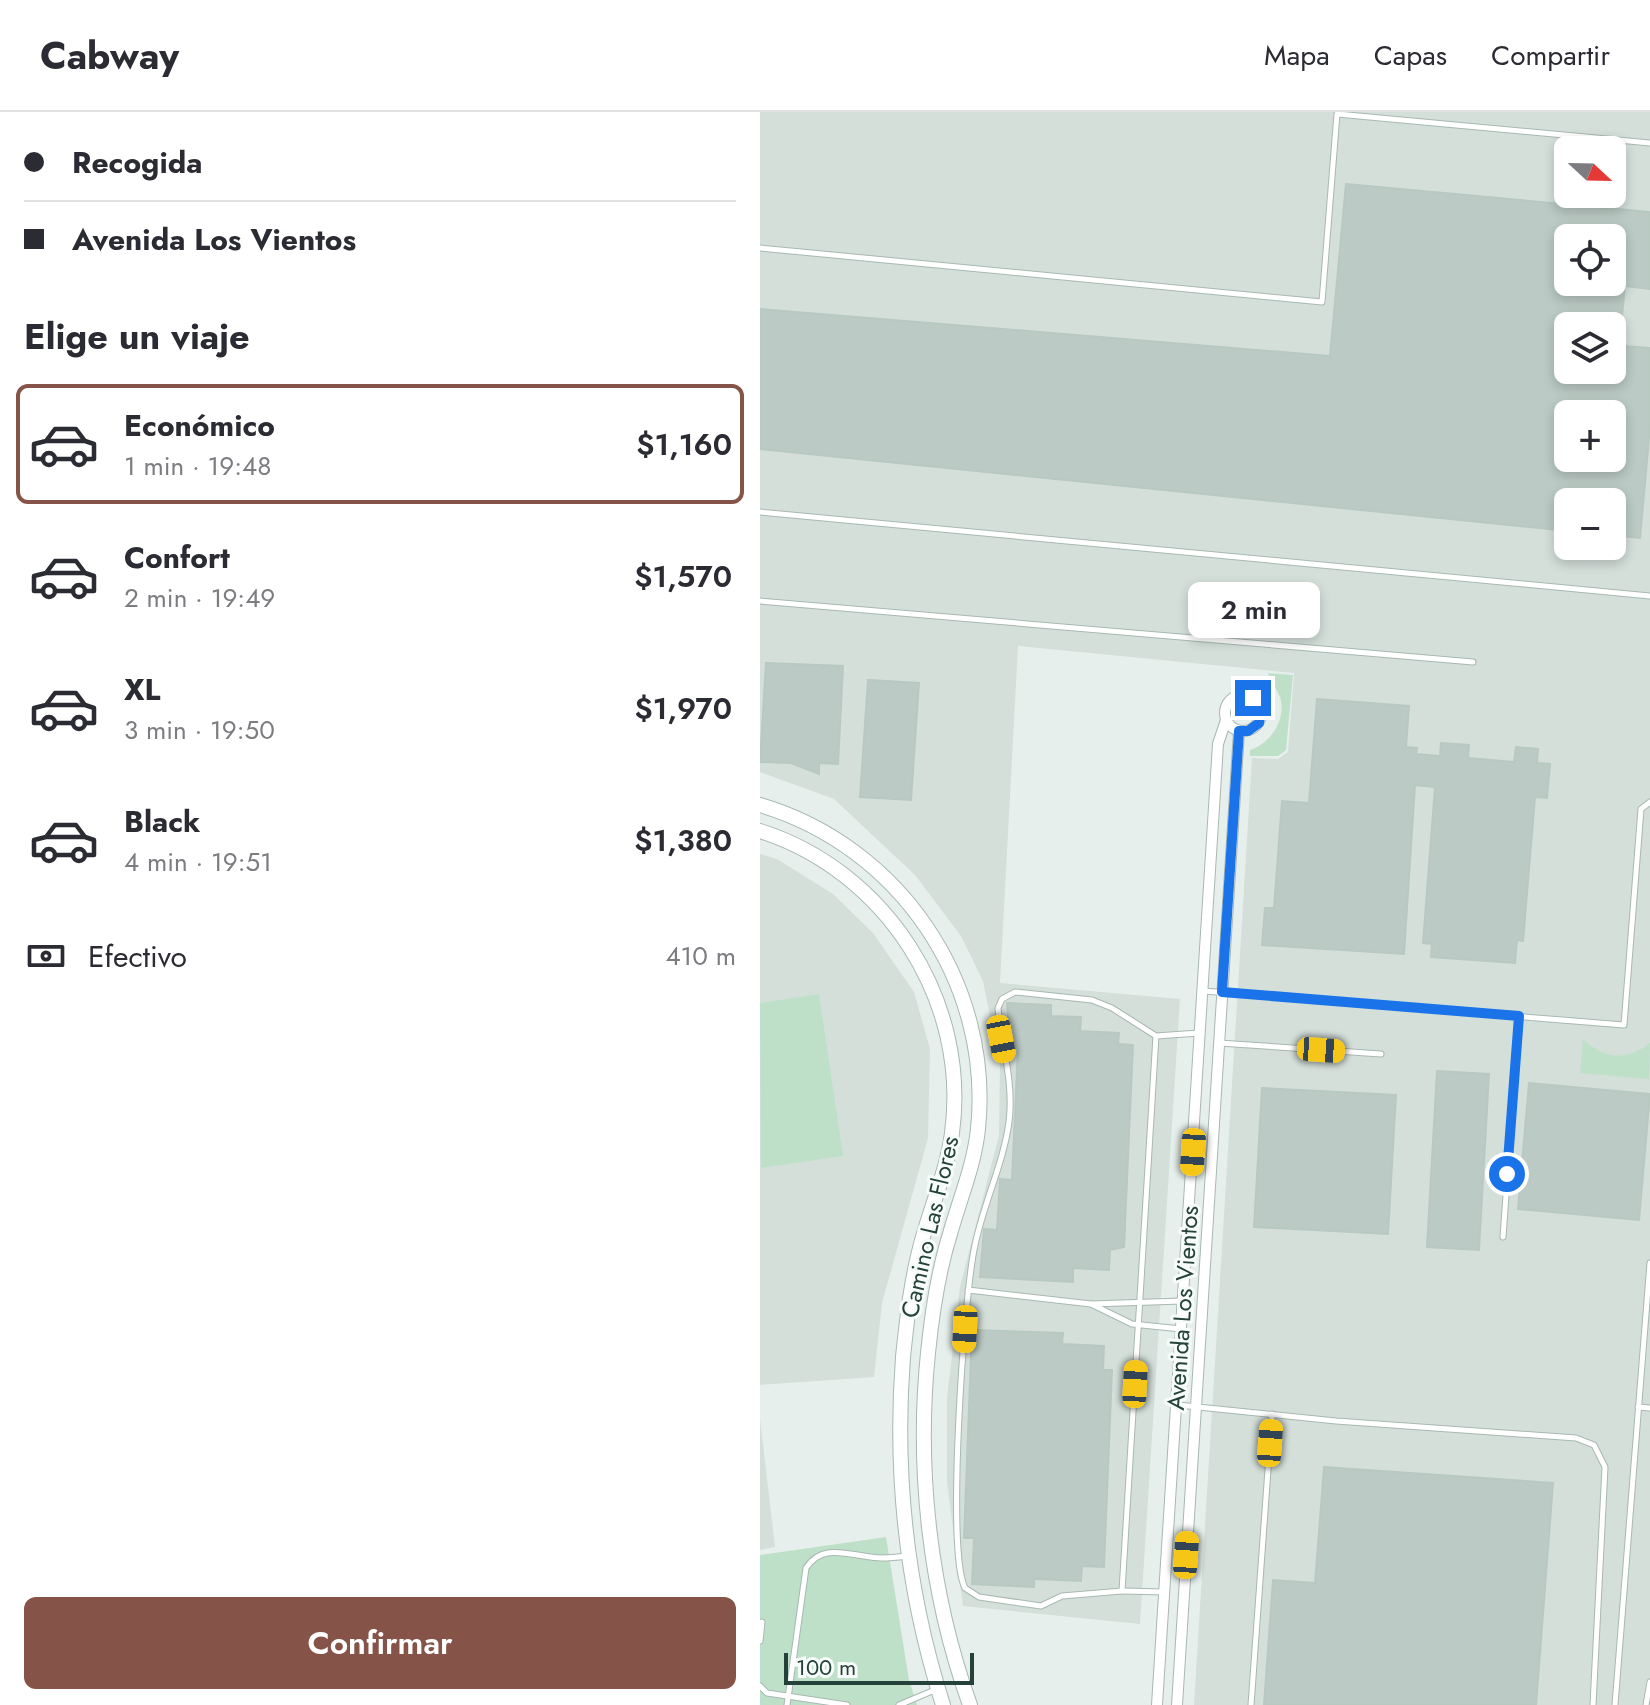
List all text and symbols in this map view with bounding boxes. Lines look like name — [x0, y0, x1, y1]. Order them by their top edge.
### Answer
text: Cabway — [40, 28, 179, 83]
text: Mapa — [1264, 35, 1330, 76]
text: Capas — [1374, 35, 1447, 76]
text: Compartir — [1491, 35, 1610, 76]
north arrow — [1554, 136, 1626, 208]
map controls — [1554, 136, 1626, 560]
text: Recogida — [72, 141, 202, 184]
text: Avenida Los Vientos — [72, 218, 356, 261]
button: locate — [1554, 224, 1626, 296]
text: Elige un viaje — [24, 310, 250, 362]
button: layers — [1554, 312, 1626, 384]
button: + — [1554, 400, 1626, 472]
text: Económico — [124, 404, 275, 447]
icon: car — [28, 408, 100, 480]
text: $1,160 — [636, 423, 732, 466]
text: 1 min · 19:48 — [124, 447, 271, 485]
button: − — [1554, 488, 1626, 560]
text: Confort — [124, 536, 230, 579]
icon: car — [28, 540, 100, 612]
text: $1,570 — [634, 555, 732, 598]
text: 2 min · 19:49 — [124, 579, 275, 617]
callout: 2 min — [1187, 582, 1319, 638]
text: 2 min — [1221, 591, 1287, 629]
text: XL — [124, 668, 160, 711]
icon: car — [28, 672, 100, 744]
route end — [1235, 680, 1271, 716]
text: $1,970 — [634, 687, 732, 730]
text: 3 min · 19:50 — [124, 711, 275, 749]
text: Black — [124, 800, 200, 843]
icon: car — [28, 804, 100, 876]
text: $1,380 — [634, 819, 732, 862]
text: 4 min · 19:51 — [124, 843, 272, 881]
icon: cash — [24, 934, 68, 978]
text: Efectivo — [88, 935, 187, 978]
text: 410 m — [665, 937, 736, 975]
car — [985, 1013, 1017, 1065]
car — [1296, 1036, 1346, 1064]
car — [1179, 1127, 1207, 1177]
street label: Camino Las Flores — [892, 1133, 967, 1321]
route start — [1489, 1156, 1525, 1192]
street label: Avenida Los Vientos — [1158, 1205, 1207, 1411]
car — [952, 1304, 978, 1354]
car — [1122, 1359, 1148, 1409]
car — [1256, 1418, 1284, 1468]
car — [1172, 1530, 1200, 1580]
button: Confirmar — [24, 1597, 736, 1689]
scale bar — [784, 1649, 974, 1685]
text: 100 m — [796, 1651, 856, 1683]

